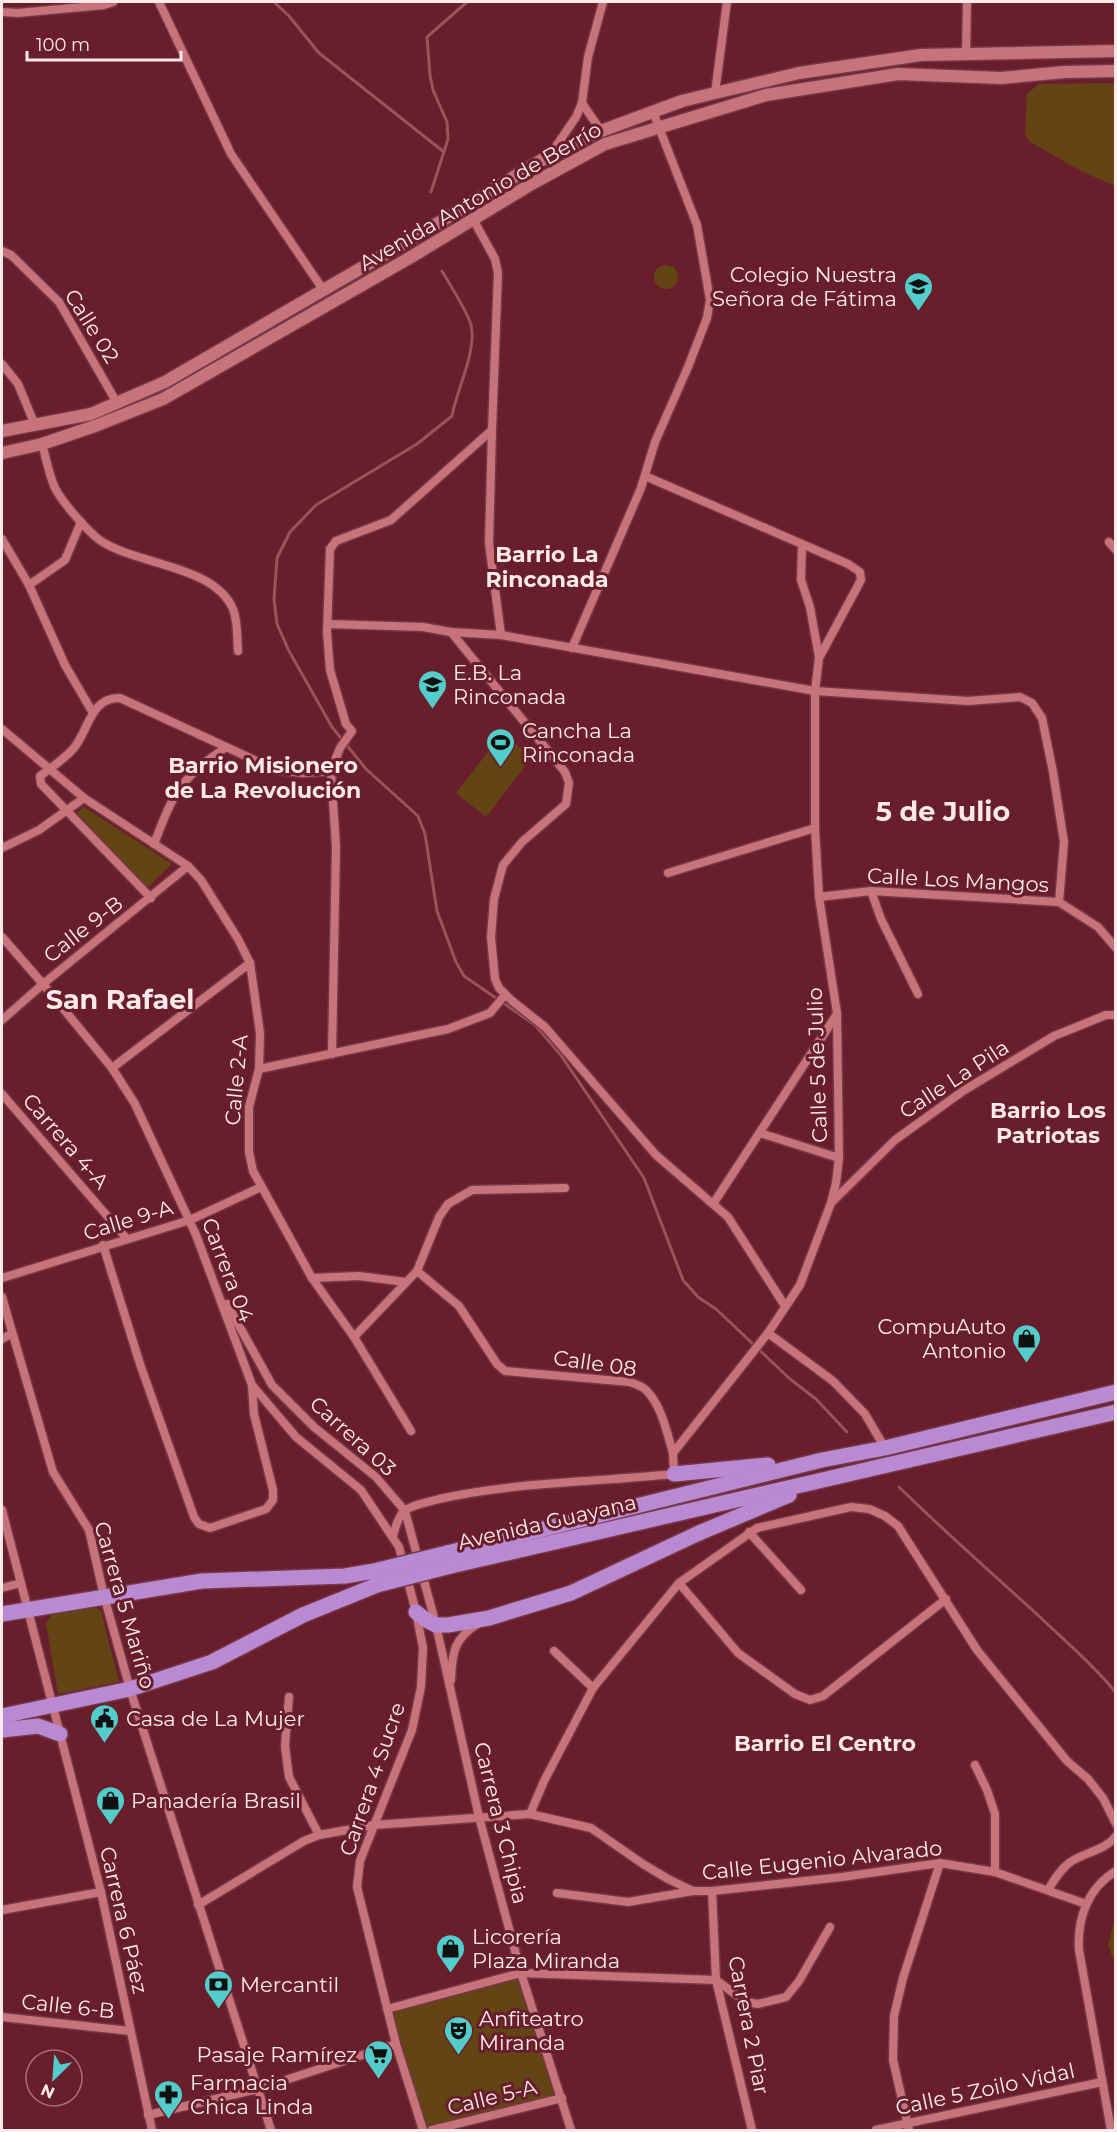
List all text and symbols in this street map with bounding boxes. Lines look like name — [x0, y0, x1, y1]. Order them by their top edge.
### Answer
scale bar — [27, 24, 182, 62]
text: 100 m — [36, 34, 90, 56]
street label: Avenida Antonio de Berrío — [354, 116, 606, 276]
place label: Colegio Nuestra Señora de Fátima — [712, 262, 897, 311]
school or university icon: Colegio Nuestra Señora de Fátima — [902, 270, 934, 312]
street label: Calle 02 — [60, 284, 124, 368]
district label: Barrio La Rinconada — [485, 541, 609, 593]
place label: E.B. La Rinconada — [453, 660, 566, 709]
school or university icon: E.B. La Rinconada — [416, 668, 448, 710]
place label: Cancha La Rinconada — [522, 718, 635, 767]
sports icon: Cancha La Rinconada — [485, 726, 517, 768]
district label: Barrio Misionero de La Revolución — [165, 752, 361, 804]
district label: 5 de Julio — [876, 795, 1010, 828]
street label: Calle Los Mangos — [866, 863, 1050, 897]
street label: Calle 9-B — [38, 890, 128, 968]
district label: San Rafael — [46, 983, 194, 1016]
street label: Calle 5 de Julio — [802, 987, 832, 1143]
street label: Calle 2-A — [220, 1033, 253, 1126]
street label: Calle La Pila — [895, 1034, 1013, 1124]
street label: Carrera 4-A — [18, 1088, 115, 1195]
district label: Barrio Los Patriotas — [990, 1097, 1106, 1149]
street label: Calle 9-A — [80, 1194, 177, 1245]
street label: Carrera 04 — [197, 1214, 259, 1326]
place label: CompuAuto Antonio — [878, 1314, 1006, 1363]
shop icon: CompuAuto Antonio — [1011, 1322, 1043, 1364]
street label: Calle 08 — [552, 1345, 638, 1381]
street label: Carrera 03 — [305, 1391, 401, 1481]
street label: Avenida Guayana — [455, 1489, 639, 1555]
street label: Carrera 5 Mariño — [89, 1519, 161, 1691]
street label: Carrera 4 Sucre — [334, 1699, 410, 1859]
public building icon: Casa de La Mujer — [89, 1702, 121, 1744]
place label: Casa de La Mujer — [126, 1706, 305, 1731]
district label: Barrio El Centro — [734, 1730, 916, 1757]
street label: Carrera 3 Chipia — [469, 1739, 533, 1907]
shop icon: Panadería Brasil — [94, 1784, 126, 1826]
place label: Panadería Brasil — [131, 1788, 301, 1813]
street label: Calle Eugenio Alvarado — [701, 1835, 943, 1885]
street label: Carrera 6 Páez — [95, 1844, 153, 1996]
place label: Licorería Plaza Miranda — [472, 1924, 620, 1973]
shop icon: Licorería Plaza Miranda — [435, 1932, 467, 1974]
street label: Carrera 2 Piar — [723, 1954, 775, 2096]
bank icon: Mercantil — [203, 1968, 235, 2010]
place label: Mercantil — [240, 1972, 339, 1997]
street label: Calle 6-B — [20, 1989, 116, 2023]
place label: Anfiteatro Miranda — [479, 2006, 584, 2055]
theatre icon: Anfiteatro Miranda — [442, 2014, 474, 2056]
supermarket icon: Pasaje Ramírez — [362, 2038, 394, 2080]
place label: Pasaje Ramírez — [196, 2042, 357, 2067]
north arrow — [24, 2048, 84, 2108]
street label: Calle 5 Zoilo Vidal — [893, 2058, 1077, 2120]
place label: Farmacia Chica Linda — [190, 2070, 313, 2119]
street label: Calle 5-A — [445, 2074, 540, 2120]
pharmacy icon: Farmacia Chica Linda — [153, 2078, 185, 2120]
text: N — [38, 2080, 58, 2102]

